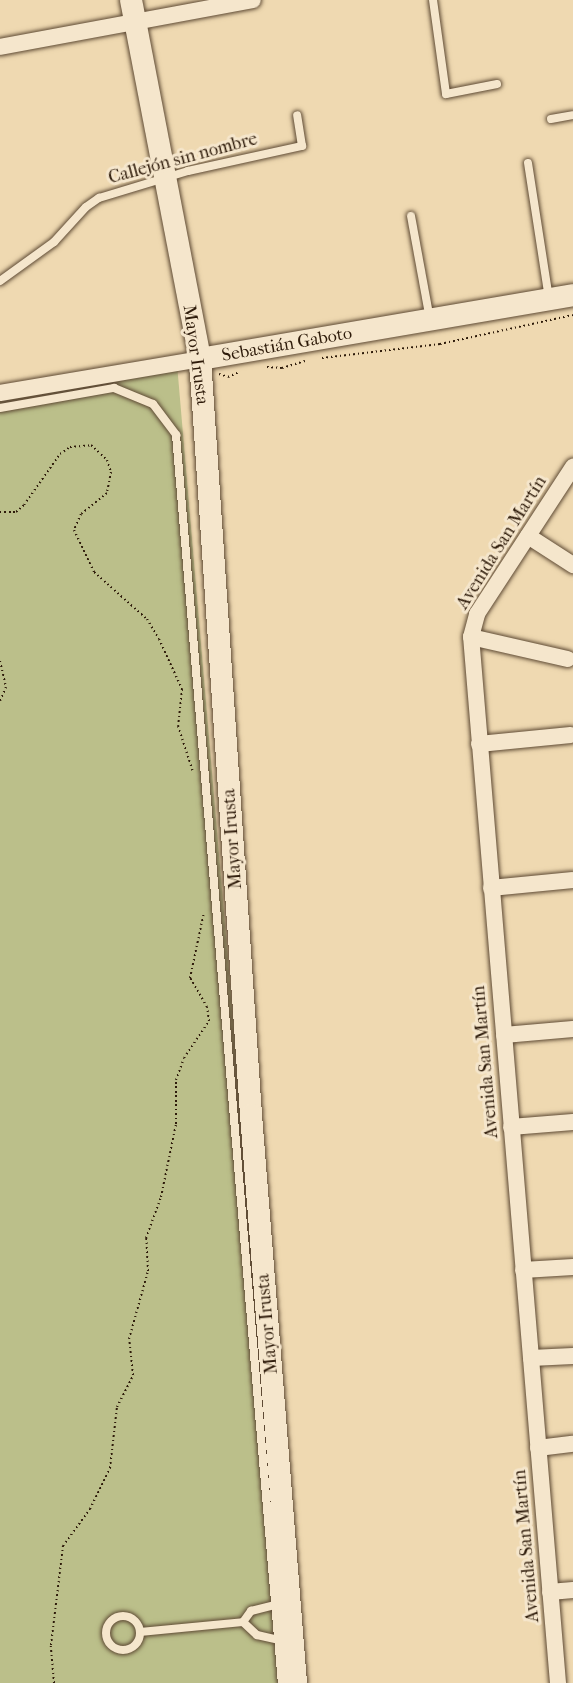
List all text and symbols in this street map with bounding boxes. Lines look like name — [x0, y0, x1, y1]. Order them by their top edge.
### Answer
street label: Callejón sin nombre — [106, 129, 260, 189]
street label: Mayor Irusta — [177, 304, 213, 406]
street label: Sebastián Gaboto — [220, 323, 354, 367]
street label: Avenida San Martín — [452, 472, 552, 614]
street label: Mayor Irusta — [219, 788, 247, 890]
street label: Avenida San Martín — [469, 985, 503, 1139]
street label: Mayor Irusta — [253, 1273, 283, 1375]
street label: Avenida San Martín — [510, 1469, 544, 1623]

